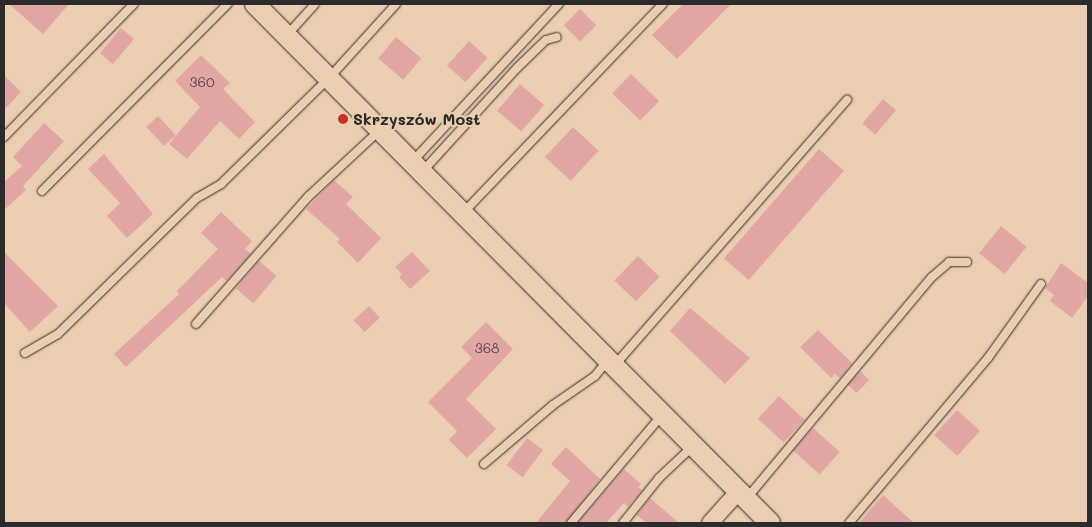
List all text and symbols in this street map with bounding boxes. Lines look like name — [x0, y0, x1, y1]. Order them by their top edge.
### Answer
house number: 360 — [189, 74, 215, 90]
place label: Skrzyszów Most — [353, 109, 480, 129]
marker: Skrzyszów Most — [337, 113, 349, 125]
house number: 368 — [474, 340, 500, 356]

